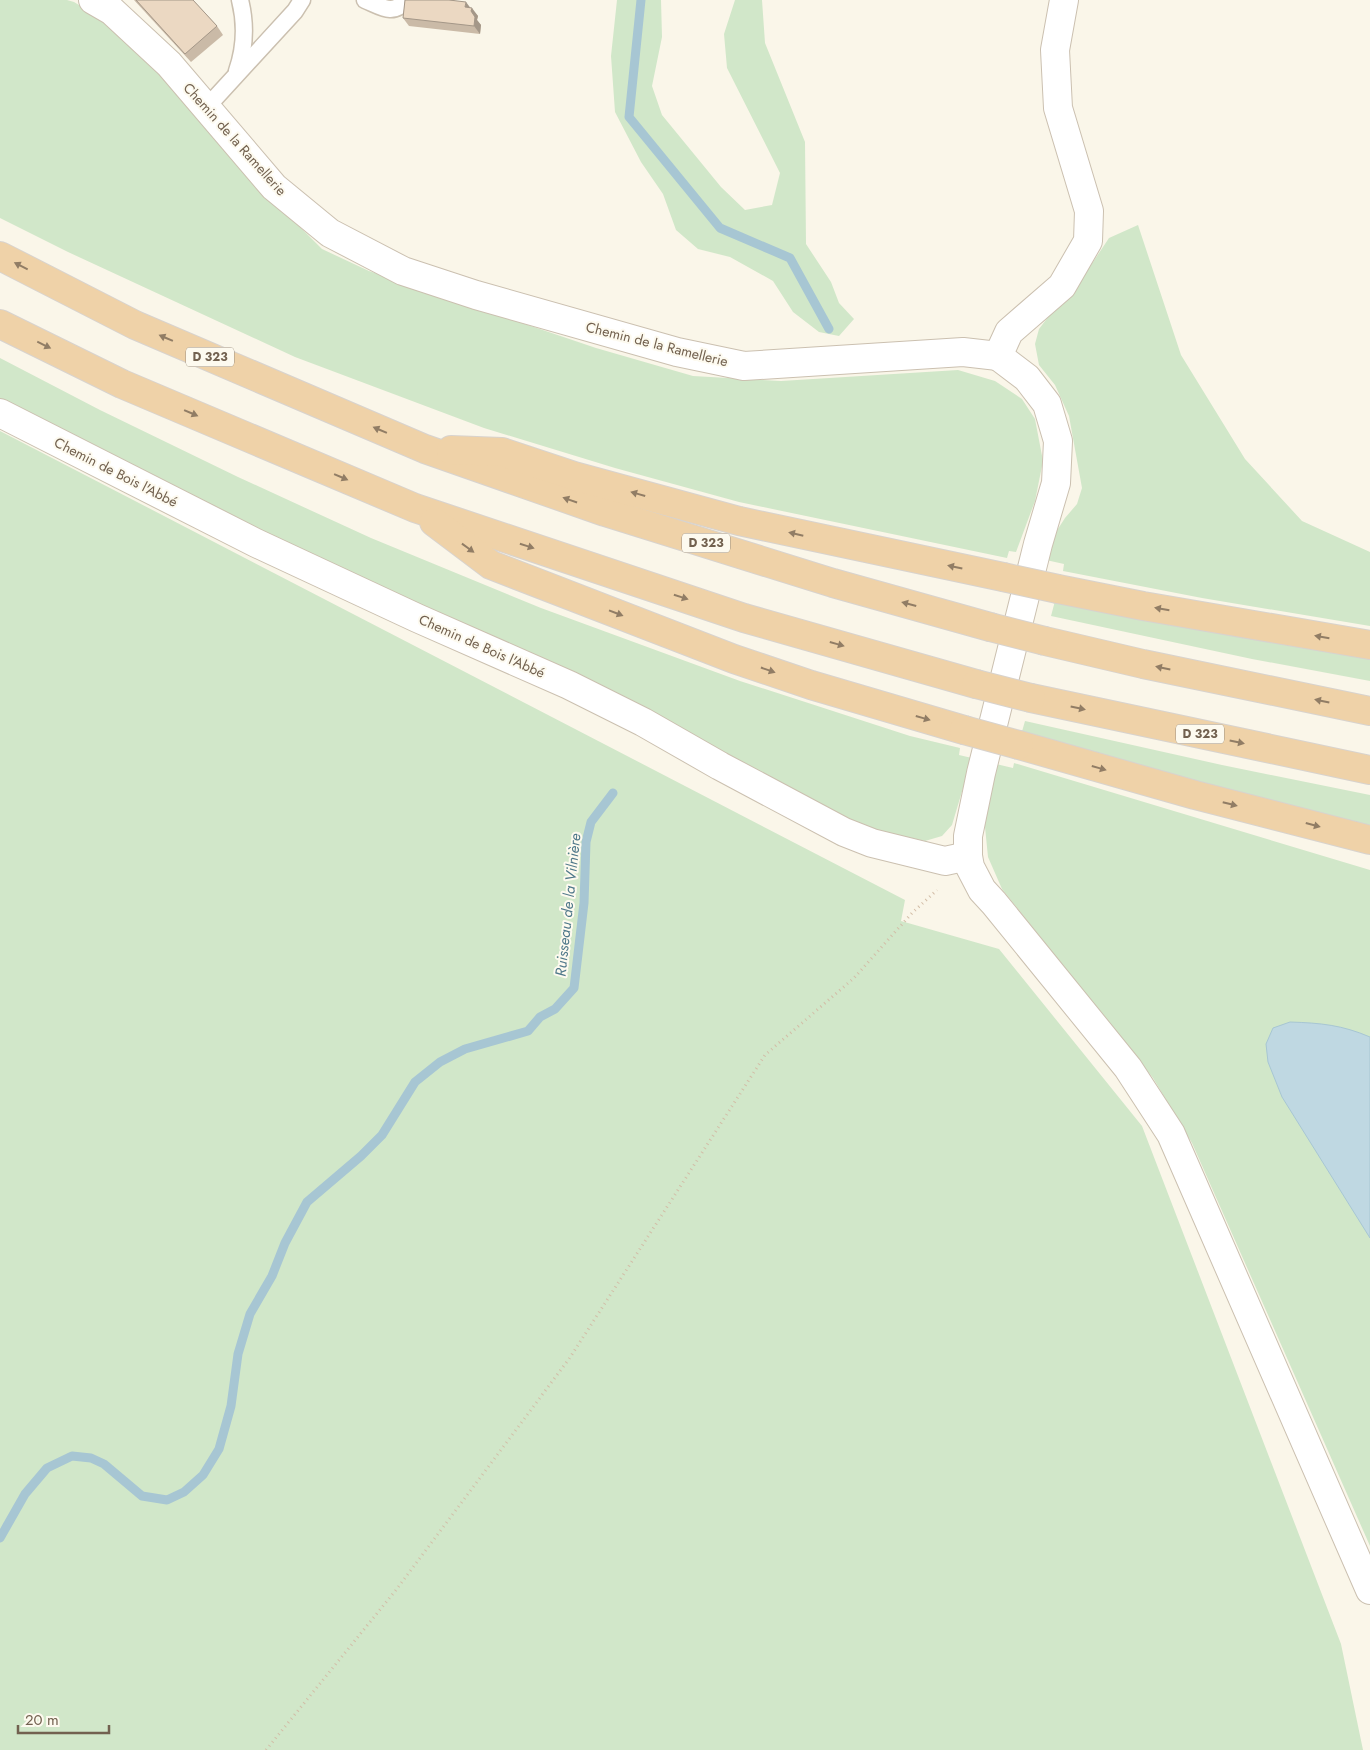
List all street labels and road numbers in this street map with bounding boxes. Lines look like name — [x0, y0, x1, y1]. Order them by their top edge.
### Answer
street label: Chemin de la Ramellerie — [179, 78, 291, 200]
street label: Chemin de la Ramellerie — [584, 317, 730, 371]
road number: D 323 — [186, 348, 234, 367]
street label: Chemin de Bois l'Abbé — [51, 432, 181, 512]
road number: D 323 — [682, 534, 730, 552]
street label: Chemin de Bois l'Abbé — [416, 609, 548, 683]
road number: D 323 — [1176, 724, 1224, 744]

